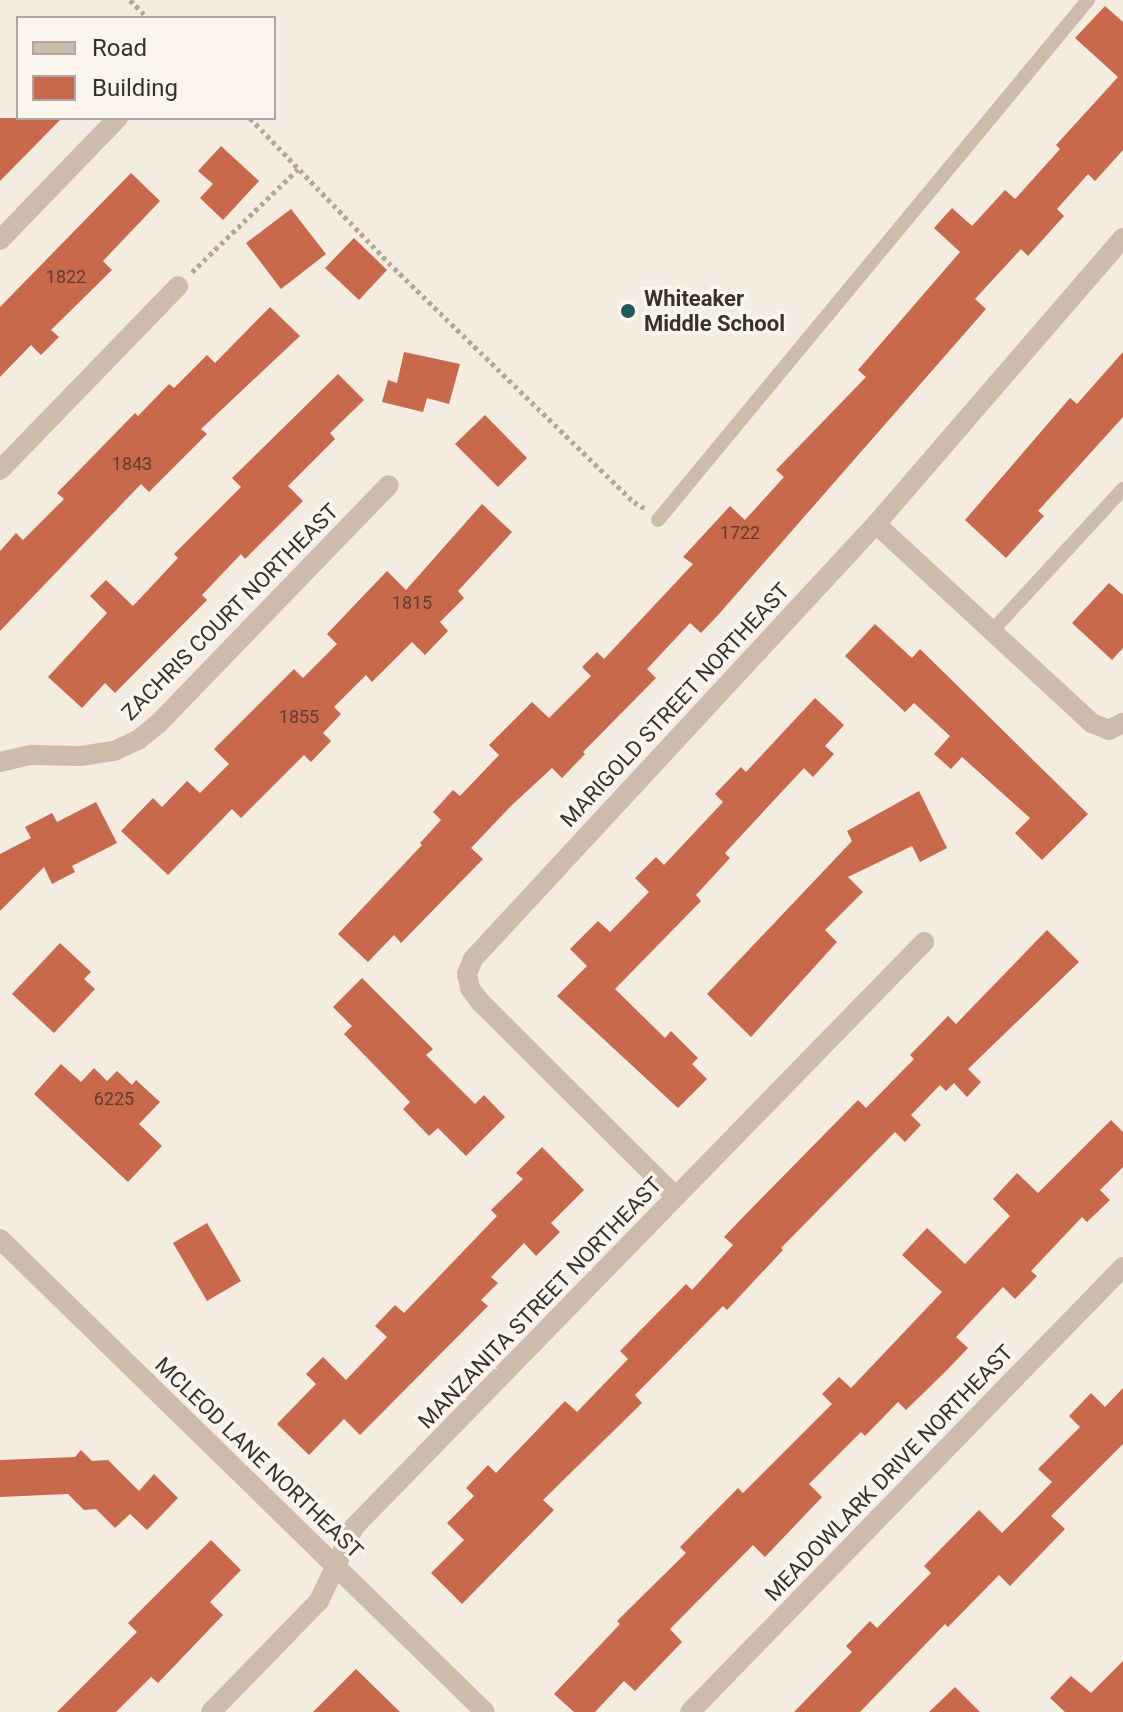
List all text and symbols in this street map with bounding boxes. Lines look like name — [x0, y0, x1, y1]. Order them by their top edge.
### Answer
legend — [16, 16, 276, 120]
text: Road — [92, 34, 147, 62]
text: Building — [92, 74, 178, 102]
house number: 1822 — [46, 266, 86, 288]
place label: Whiteaker Middle School — [644, 285, 785, 336]
marker: Whiteaker Middle School — [619, 302, 637, 320]
house number: 1843 — [112, 453, 152, 475]
street label: ZACHRIS COURT NORTHEAST — [116, 498, 344, 726]
house number: 1722 — [720, 522, 760, 544]
street label: MARIGOLD STREET NORTHEAST — [555, 577, 795, 833]
house number: 1815 — [392, 592, 432, 614]
house number: 1855 — [279, 706, 319, 728]
house number: 6225 — [94, 1088, 134, 1110]
street label: MANZANITA STREET NORTHEAST — [413, 1172, 667, 1434]
street label: MEADOWLARK DRIVE NORTHEAST — [759, 1339, 1019, 1607]
street label: MCLEOD LANE NORTHEAST — [150, 1352, 368, 1564]

